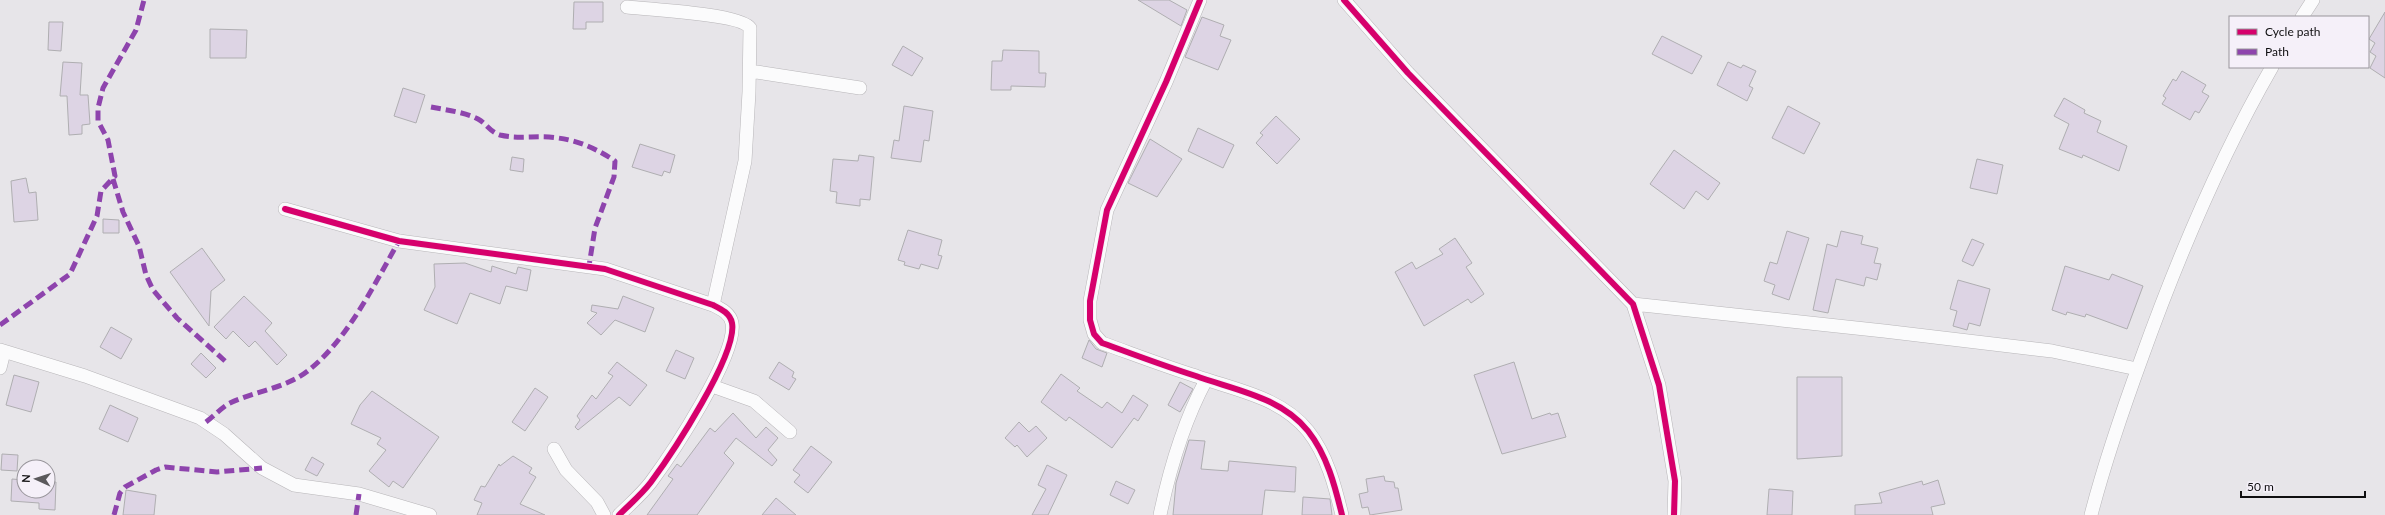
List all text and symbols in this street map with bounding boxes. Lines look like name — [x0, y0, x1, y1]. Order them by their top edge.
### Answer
legend — [2229, 16, 2369, 68]
text: Cycle path — [2265, 24, 2320, 39]
text: Path — [2265, 44, 2289, 59]
north arrow — [16, 459, 56, 499]
scale bar — [2241, 473, 2365, 499]
text: N — [19, 474, 32, 483]
text: 50 m — [2247, 479, 2274, 494]

